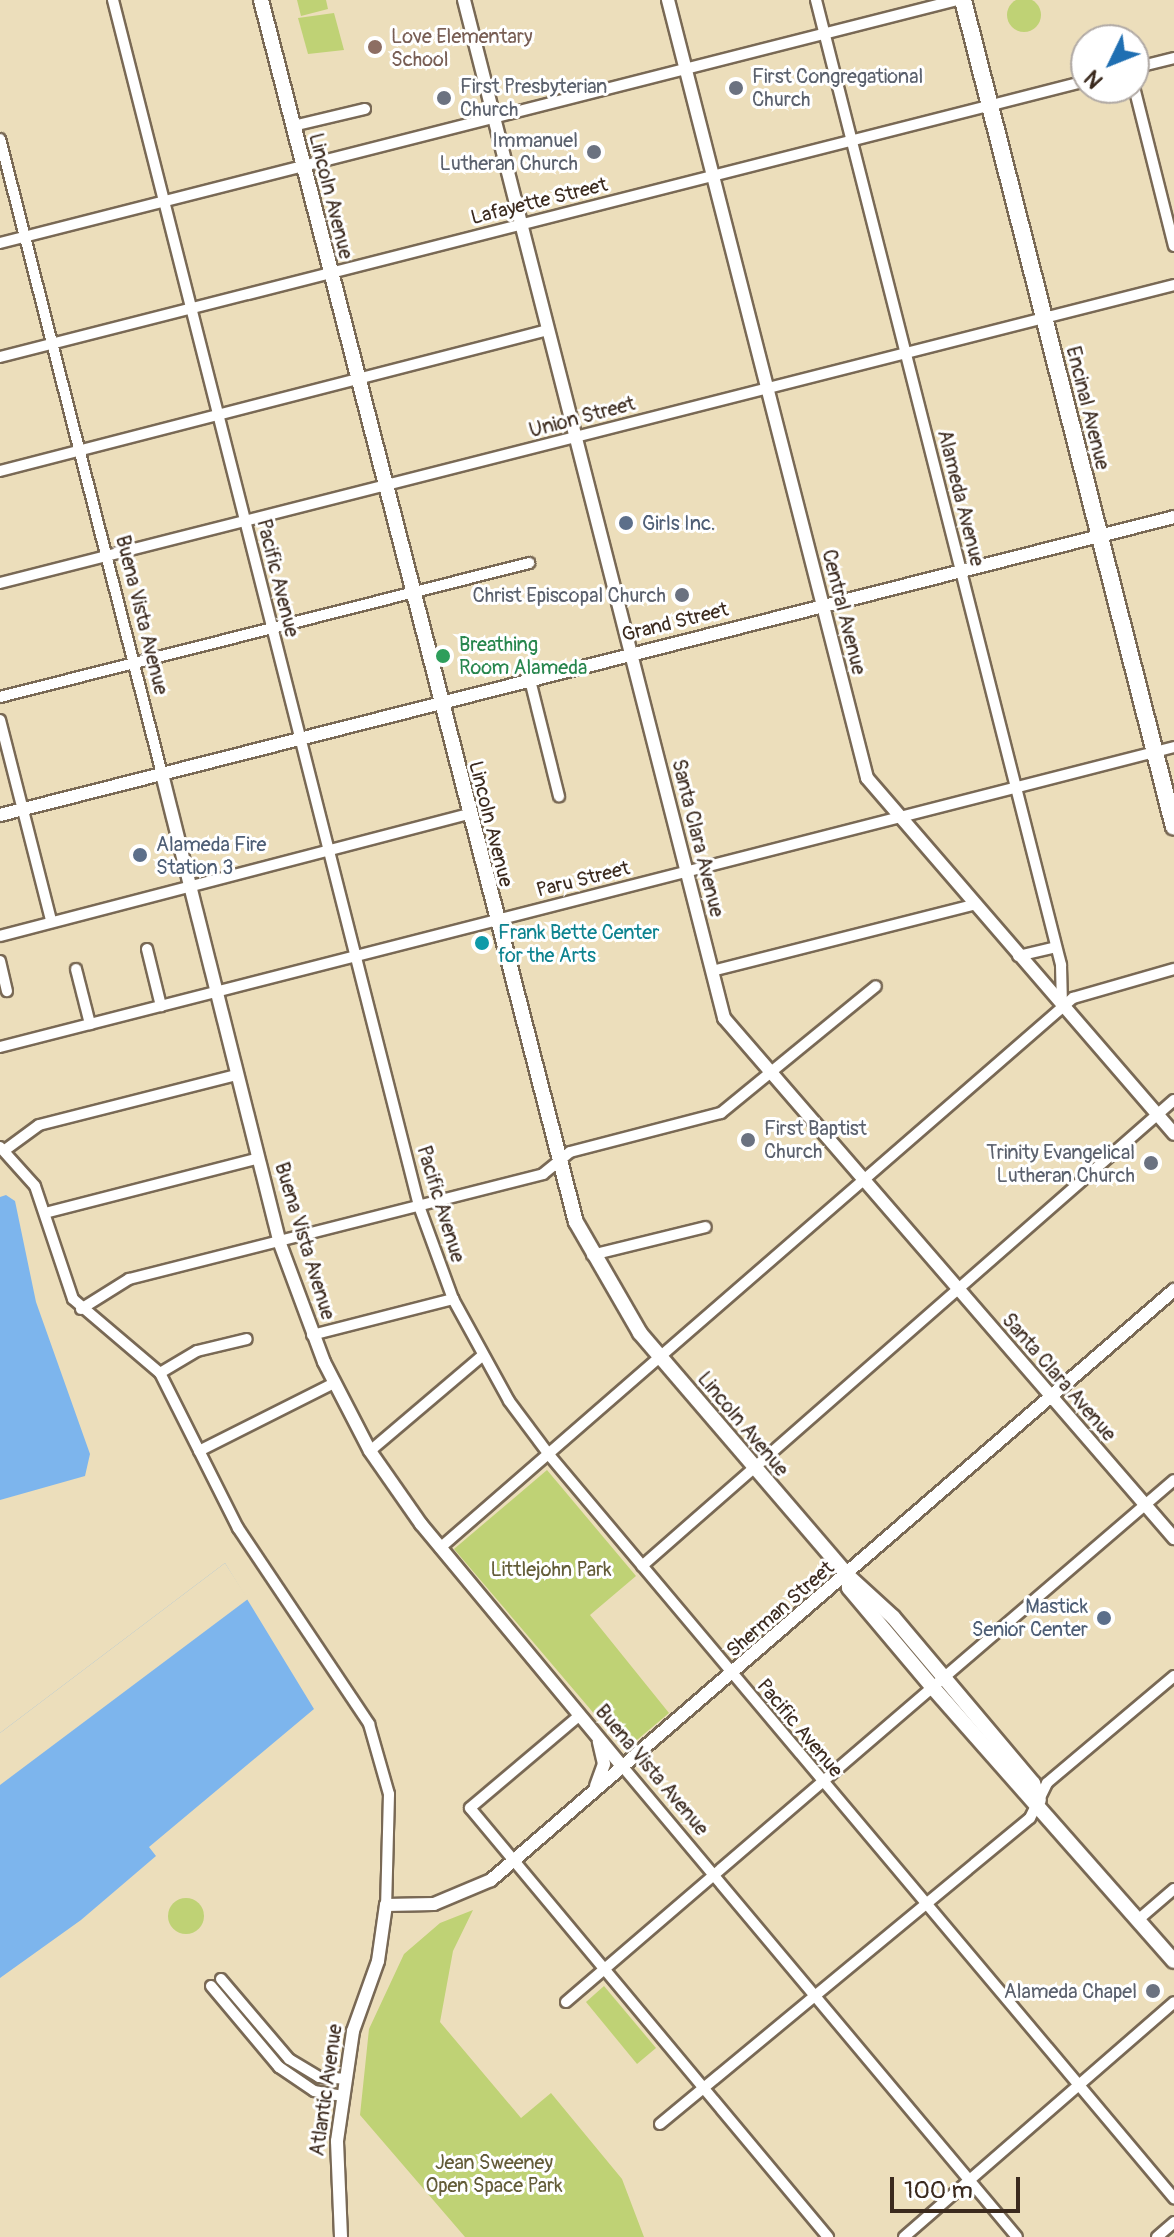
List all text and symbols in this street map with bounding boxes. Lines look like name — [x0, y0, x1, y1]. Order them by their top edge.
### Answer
place label: Love Elementary School — [391, 24, 532, 71]
north arrow — [1070, 24, 1150, 104]
marker: Love Elementary School — [366, 38, 384, 56]
place label: First Congregational Church — [752, 64, 923, 111]
text: N — [1079, 64, 1109, 94]
place label: First Presbyterian Church — [460, 74, 607, 121]
marker: First Congregational Church — [727, 79, 745, 97]
marker: First Presbyterian Church — [435, 89, 453, 107]
place label: Immanuel Lutheran Church — [439, 128, 578, 175]
street label: Lincoln Avenue — [304, 131, 358, 261]
marker: Immanuel Lutheran Church — [585, 143, 603, 161]
street label: Lafayette Street — [468, 172, 610, 230]
street label: Encinal Avenue — [1061, 344, 1115, 472]
street label: Union Street — [526, 391, 638, 443]
street label: Alameda Avenue — [932, 427, 990, 569]
place label: Girls Inc. — [642, 511, 715, 535]
marker: Girls Inc. — [617, 514, 635, 532]
street label: Pacific Avenue — [252, 516, 304, 640]
street label: Buena Vista Avenue — [111, 533, 173, 697]
street label: Central Avenue — [817, 547, 871, 677]
place label: Christ Episcopal Church — [473, 583, 666, 607]
marker: Christ Episcopal Church — [673, 586, 691, 604]
street label: Grand Street — [619, 597, 731, 647]
place label: Breathing Room Alameda — [459, 632, 587, 679]
marker: Breathing Room Alameda — [434, 647, 452, 665]
street label: Santa Clara Avenue — [667, 757, 729, 919]
street label: Lincoln Avenue — [464, 759, 518, 889]
place label: Alameda Fire Station 3 — [156, 832, 266, 879]
marker: Alameda Fire Station 3 — [131, 846, 149, 864]
street label: Paru Street — [534, 856, 632, 902]
place label: Frank Bette Center for the Arts — [498, 920, 659, 967]
marker: Frank Bette Center for the Arts — [473, 934, 491, 952]
place label: First Baptist Church — [764, 1116, 867, 1163]
marker: First Baptist Church — [739, 1131, 757, 1149]
place label: Trinity Evangelical Lutheran Church — [986, 1140, 1135, 1187]
street label: Pacific Avenue — [412, 1143, 470, 1265]
marker: Trinity Evangelical Lutheran Church — [1142, 1154, 1160, 1172]
street label: Buena Vista Avenue — [270, 1159, 340, 1323]
street label: Santa Clara Avenue — [997, 1308, 1121, 1446]
street label: Lincoln Avenue — [692, 1367, 794, 1481]
street label: Sherman Street — [721, 1556, 839, 1662]
park label: Littlejohn Park — [491, 1557, 611, 1581]
place label: Mastick Senior Center — [972, 1594, 1088, 1641]
marker: Mastick Senior Center — [1095, 1609, 1113, 1627]
street label: Pacific Avenue — [752, 1674, 848, 1782]
street label: Buena Vista Avenue — [590, 1700, 714, 1840]
place label: Alameda Chapel — [1004, 1979, 1137, 2003]
marker: Alameda Chapel — [1144, 1982, 1162, 2000]
street label: Atlantic Avenue — [305, 2022, 347, 2158]
park label: Jean Sweeney Open Space Park — [425, 2151, 563, 2198]
scale bar — [894, 2161, 1024, 2211]
text: 100 m — [904, 2176, 973, 2205]

